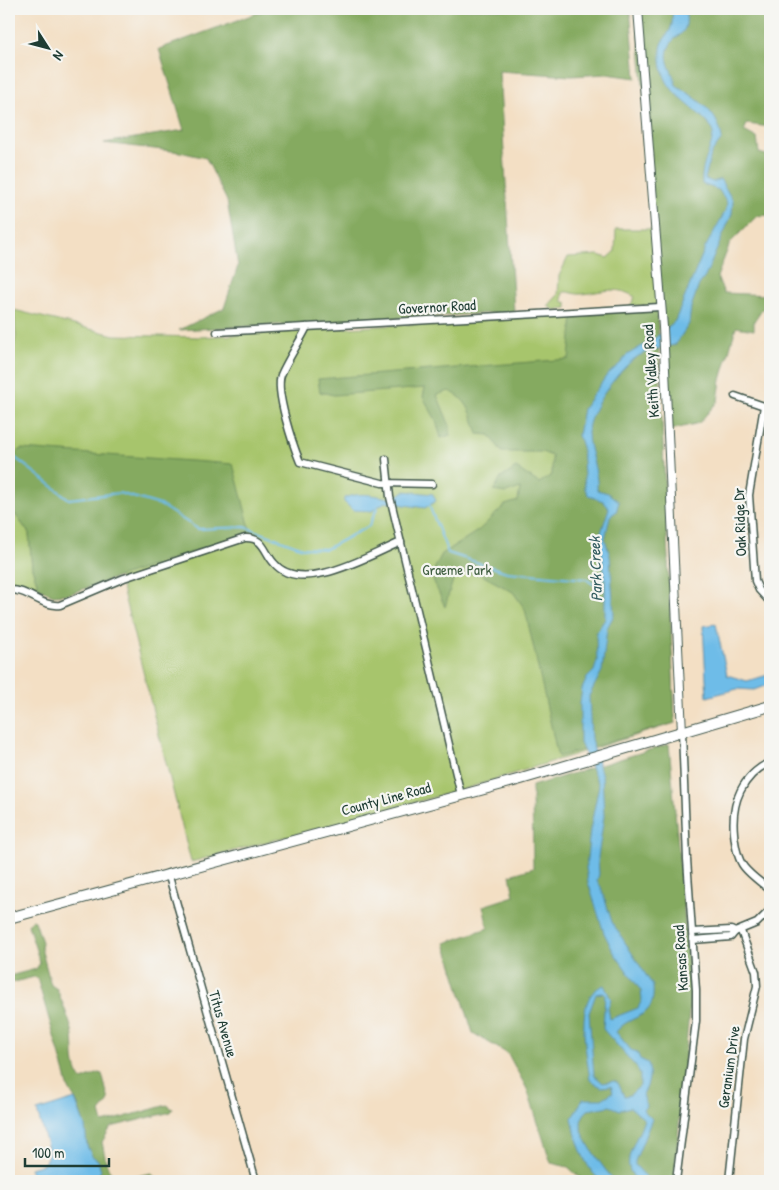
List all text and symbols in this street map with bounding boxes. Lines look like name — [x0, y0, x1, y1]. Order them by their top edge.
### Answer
north arrow — [22, 22, 72, 72]
text: N — [49, 47, 69, 65]
street label: Governor Road — [398, 294, 476, 319]
street label: Keith Valley Road — [637, 324, 664, 418]
street label: Oak Ridge Dr — [728, 487, 751, 557]
water label: Park Creek — [583, 535, 607, 602]
park label: Graeme Park — [422, 559, 492, 580]
street label: County Line Road — [339, 776, 433, 821]
street label: Kansas Road — [668, 924, 693, 992]
street label: Titus Avenue — [204, 988, 243, 1060]
street label: Geranium Drive — [712, 1024, 745, 1109]
scale bar — [25, 1135, 109, 1167]
text: 100 m — [32, 1142, 65, 1163]

